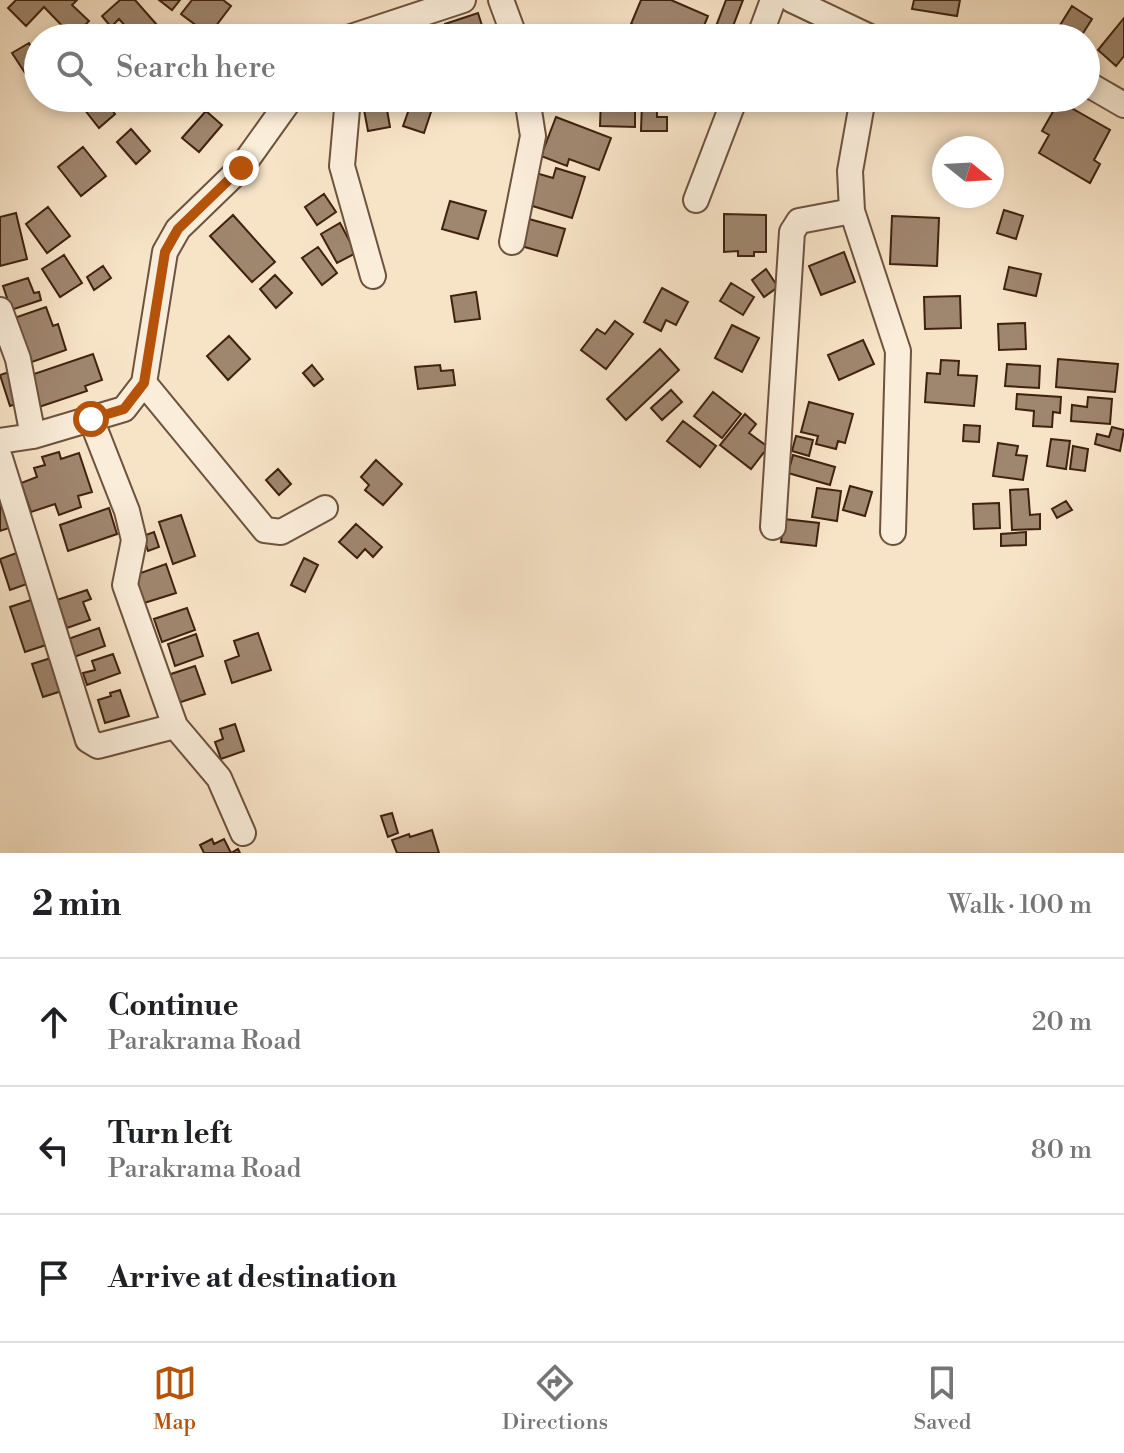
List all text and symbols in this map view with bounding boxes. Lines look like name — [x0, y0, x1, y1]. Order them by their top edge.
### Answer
search box — [24, 24, 1100, 112]
icon: search — [52, 46, 96, 90]
text: Search here — [116, 49, 276, 87]
north arrow — [932, 136, 1004, 208]
route end — [223, 150, 259, 186]
route start — [73, 401, 109, 437]
text: 2 min — [32, 884, 121, 926]
text: Walk · 100 m — [948, 889, 1092, 921]
text: Continue — [108, 987, 239, 1025]
icon: ahead — [32, 1000, 76, 1044]
text: 20 m — [1032, 1006, 1092, 1038]
text: Parakrama Road — [108, 1025, 301, 1057]
text: Turn left — [108, 1115, 232, 1153]
icon: left — [32, 1128, 76, 1172]
text: 80 m — [1031, 1134, 1092, 1166]
text: Parakrama Road — [108, 1153, 301, 1185]
icon: arrive — [32, 1256, 76, 1300]
text: Arrive at destination — [108, 1259, 397, 1297]
tab: Map — [153, 1361, 197, 1436]
tab: Directions — [502, 1361, 608, 1436]
tab: Saved — [914, 1361, 971, 1436]

